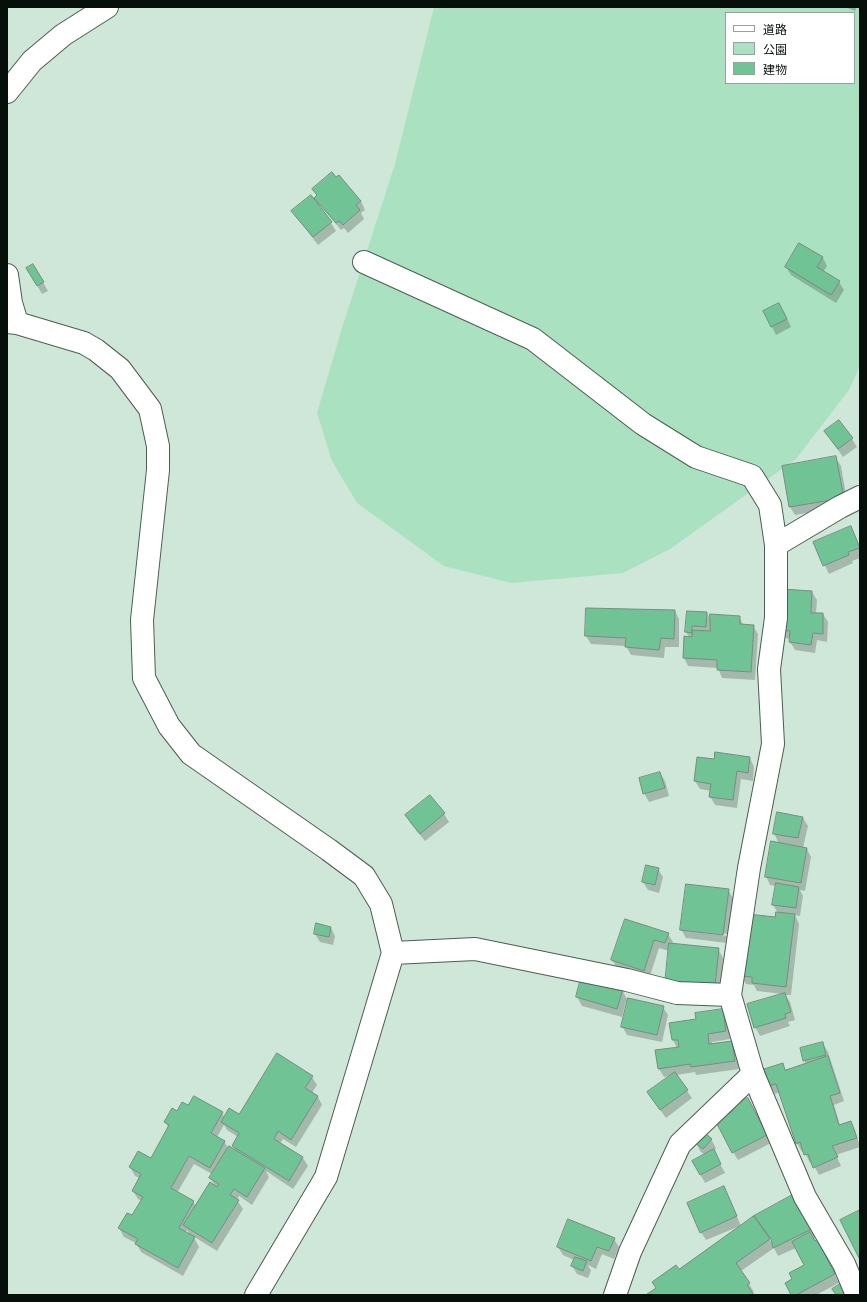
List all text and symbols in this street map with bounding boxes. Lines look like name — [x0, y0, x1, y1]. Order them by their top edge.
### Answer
legend — [725, 12, 855, 84]
text: 道路 — [763, 22, 787, 37]
text: 公園 — [763, 42, 787, 57]
text: 建物 — [763, 62, 787, 77]

